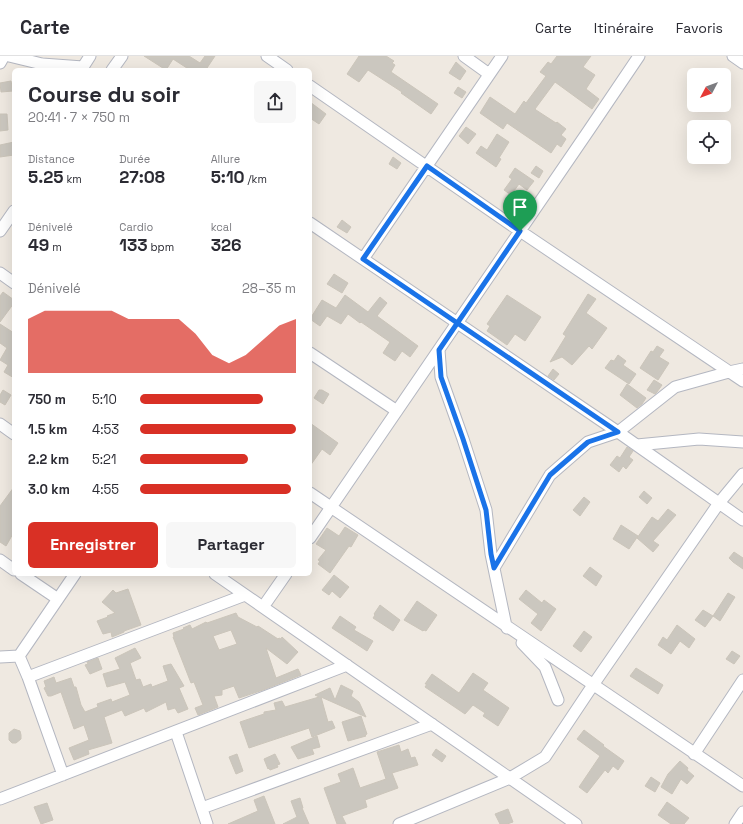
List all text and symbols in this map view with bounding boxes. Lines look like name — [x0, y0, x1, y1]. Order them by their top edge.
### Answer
text: Carte — [20, 15, 70, 40]
text: Carte — [535, 19, 572, 37]
text: Itinéraire — [594, 19, 654, 37]
text: Favoris — [676, 19, 723, 37]
north arrow — [687, 68, 731, 112]
map controls — [687, 68, 731, 164]
text: Course du soir — [28, 80, 180, 108]
button: share — [254, 81, 296, 123]
text: 20:41 · 7 × 750 m — [28, 109, 130, 126]
button: locate — [687, 120, 731, 164]
text: Distance — [28, 152, 75, 166]
text: Durée — [119, 152, 150, 166]
text: Allure — [211, 152, 240, 166]
text: 5.25 — [28, 166, 64, 188]
text: 27:08 — [119, 166, 165, 188]
text: 5:10 — [211, 166, 245, 188]
text: km — [64, 172, 82, 186]
text: /km — [245, 172, 267, 186]
pin — [503, 190, 537, 231]
icon: arrive — [509, 196, 531, 218]
text: Dénivelé — [28, 220, 73, 234]
text: Cardio — [119, 220, 153, 234]
text: kcal — [211, 220, 232, 234]
text: 49 — [28, 234, 49, 256]
text: 133 — [119, 234, 148, 256]
text: 326 — [211, 234, 242, 256]
text: m — [49, 240, 62, 254]
text: bpm — [148, 240, 174, 254]
text: Dénivelé — [28, 280, 81, 297]
text: 28–35 m — [242, 280, 296, 297]
text: 750 m — [28, 391, 66, 408]
text: 5:10 — [92, 391, 117, 408]
text: 1.5 km — [28, 421, 67, 438]
text: 4:53 — [92, 421, 119, 438]
text: 2.2 km — [28, 451, 69, 468]
text: 5:21 — [92, 451, 116, 468]
text: 3.0 km — [28, 481, 70, 498]
text: 4:55 — [92, 481, 119, 498]
button: Enregistrer — [28, 522, 158, 568]
button: Partager — [166, 522, 296, 568]

